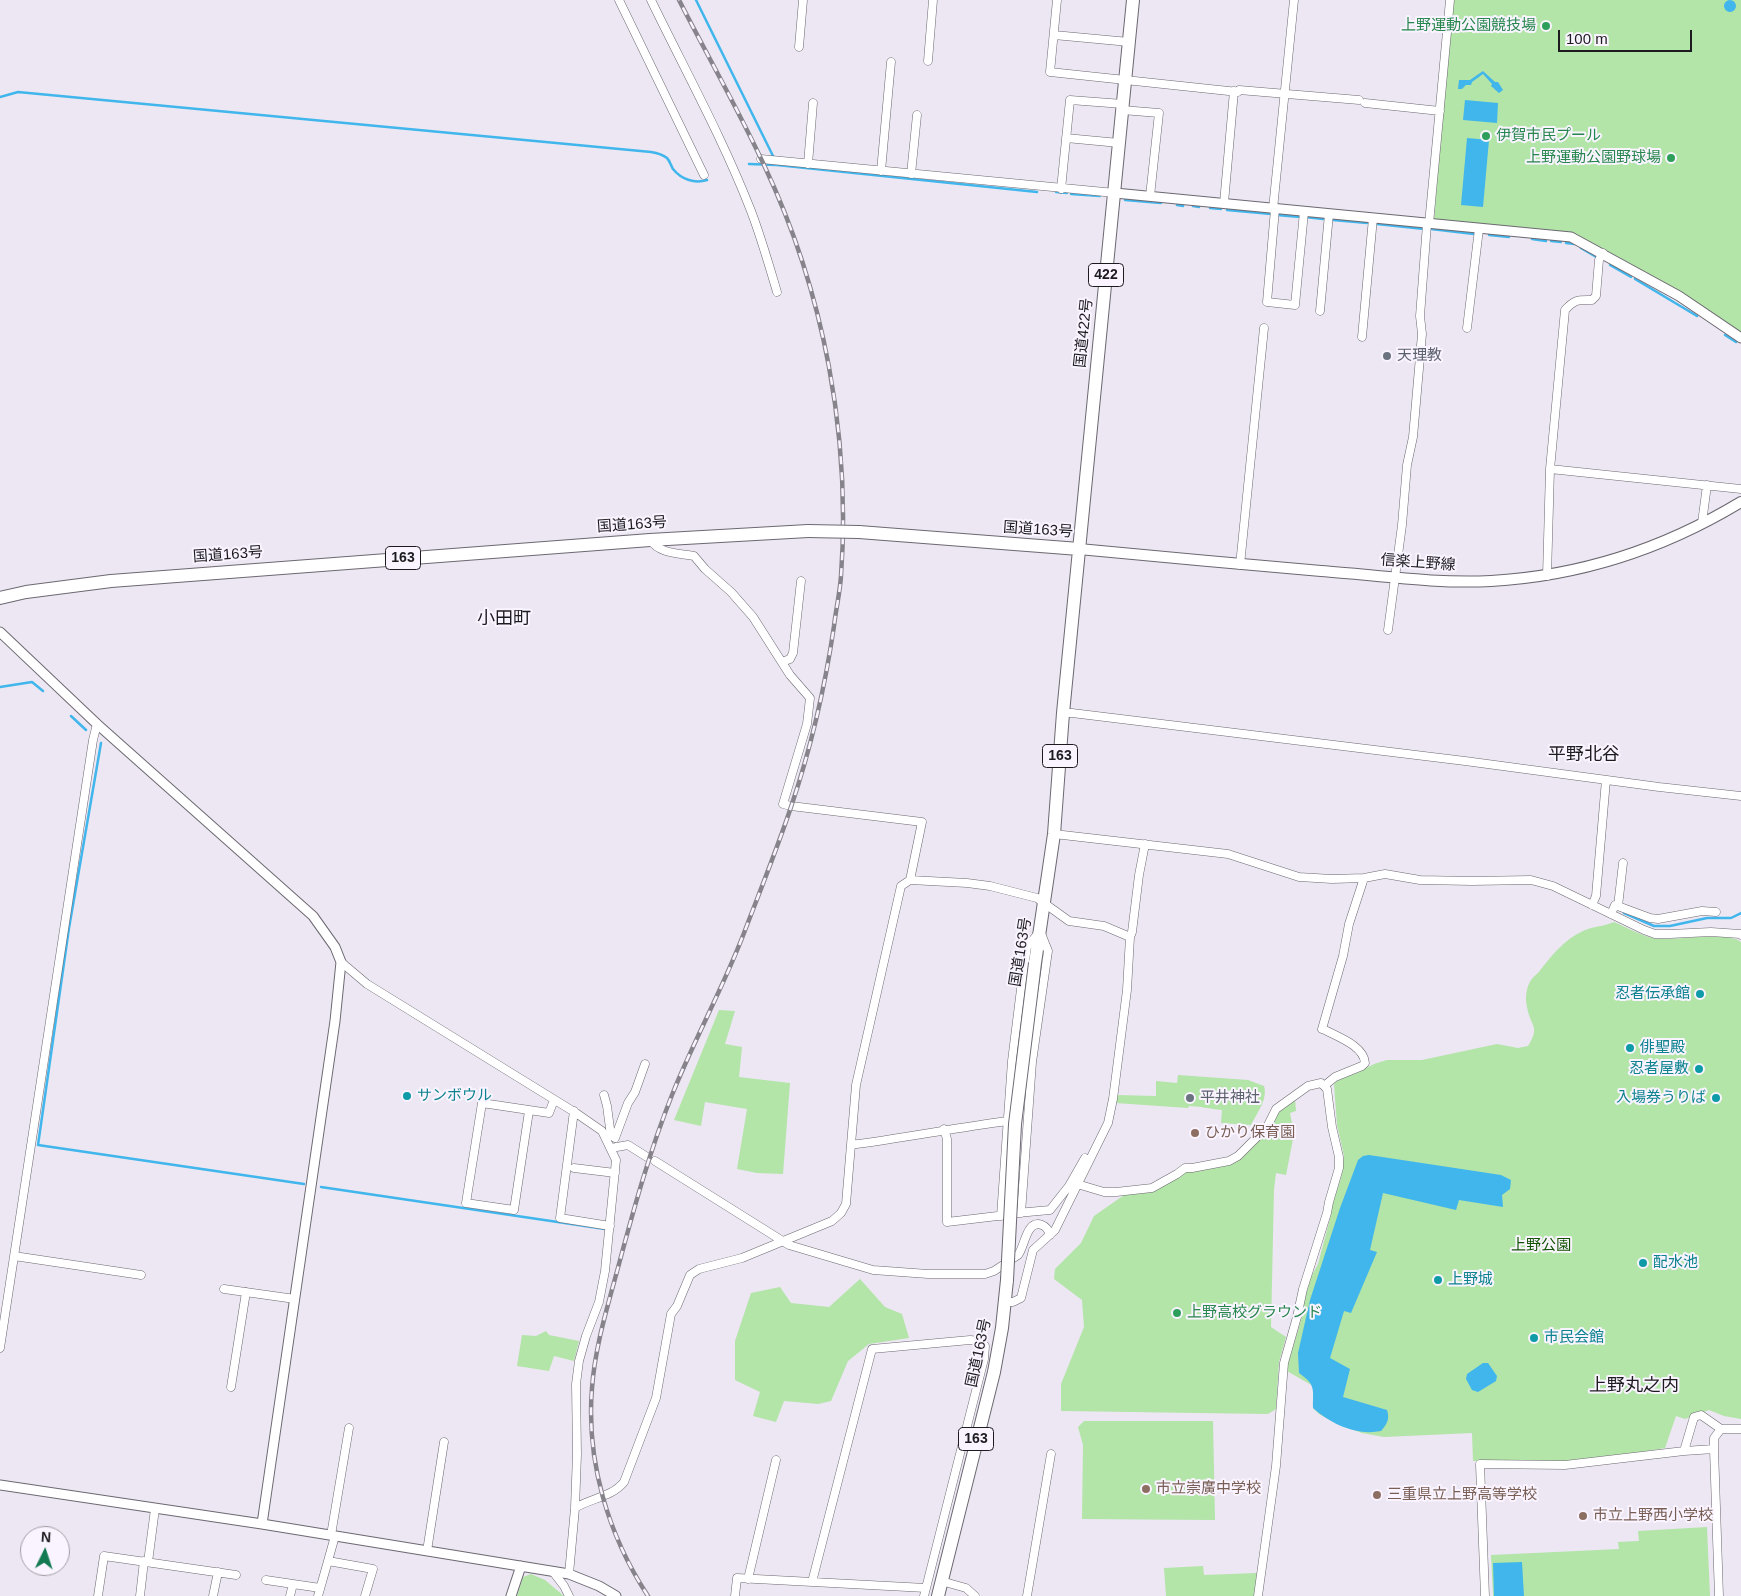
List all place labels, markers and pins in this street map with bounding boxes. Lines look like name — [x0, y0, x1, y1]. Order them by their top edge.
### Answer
place label: 上野運動公園競技場 — [1401, 17, 1536, 35]
marker: 上野運動公園競技場 — [1540, 20, 1552, 32]
place label: 伊賀市民プール — [1496, 127, 1601, 145]
marker: 伊賀市民プール — [1480, 130, 1492, 142]
place label: 上野運動公園野球場 — [1526, 149, 1661, 167]
marker: 上野運動公園野球場 — [1665, 152, 1677, 164]
place label: 天理教 — [1397, 347, 1442, 365]
marker: 天理教 — [1381, 350, 1393, 362]
place label: 忍者伝承館 — [1615, 985, 1690, 1003]
marker: 忍者伝承館 — [1694, 988, 1706, 1000]
place label: 俳聖殿 — [1640, 1039, 1685, 1057]
marker: 俳聖殿 — [1624, 1042, 1636, 1054]
place label: 忍者屋敷 — [1629, 1060, 1689, 1078]
marker: 忍者屋敷 — [1693, 1063, 1705, 1075]
place label: サンボウル — [417, 1087, 492, 1105]
place label: 平井神社 — [1200, 1089, 1260, 1107]
place label: 入場券うりば — [1616, 1089, 1706, 1107]
marker: サンボウル — [401, 1090, 413, 1102]
marker: 平井神社 — [1184, 1092, 1196, 1104]
marker: 入場券うりば — [1710, 1092, 1722, 1104]
place label: ひかり保育園 — [1205, 1124, 1295, 1142]
marker: ひかり保育園 — [1189, 1127, 1201, 1139]
place label: 配水池 — [1653, 1254, 1698, 1272]
marker: 配水池 — [1637, 1257, 1649, 1269]
place label: 上野城 — [1448, 1271, 1493, 1289]
marker: 上野城 — [1432, 1274, 1444, 1286]
place label: 上野高校グラウンド — [1187, 1304, 1322, 1322]
marker: 上野高校グラウンド — [1171, 1307, 1183, 1319]
place label: 市民会館 — [1544, 1329, 1604, 1347]
marker: 市民会館 — [1528, 1332, 1540, 1344]
place label: 市立崇廣中学校 — [1156, 1480, 1261, 1498]
marker: 市立崇廣中学校 — [1140, 1483, 1152, 1495]
place label: 三重県立上野高等学校 — [1387, 1486, 1537, 1504]
marker: 三重県立上野高等学校 — [1371, 1489, 1383, 1501]
place label: 市立上野西小学校 — [1593, 1507, 1713, 1525]
marker: 市立上野西小学校 — [1577, 1510, 1589, 1522]

